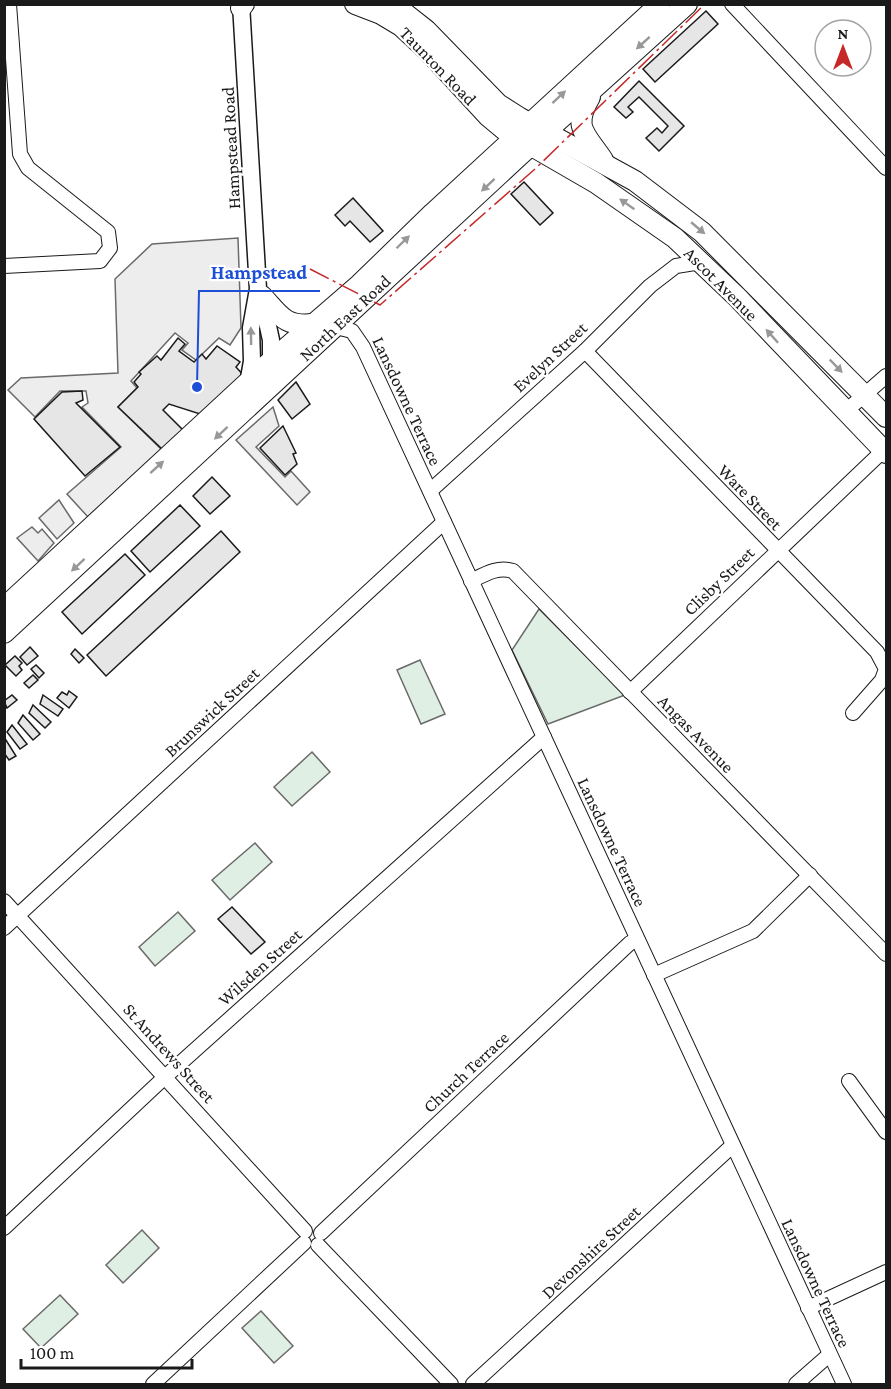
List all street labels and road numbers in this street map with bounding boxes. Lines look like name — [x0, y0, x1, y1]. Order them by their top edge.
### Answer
street label: Taunton Road — [396, 23, 481, 110]
street label: Hampstead Road — [218, 86, 244, 210]
street label: Ascot Avenue — [680, 243, 762, 325]
street label: North East Road — [295, 270, 395, 365]
street label: Evelyn Street — [509, 317, 592, 396]
street label: Lansdowne Terrace — [368, 333, 446, 469]
street label: Ware Street — [714, 460, 787, 535]
street label: Clisby Street — [680, 542, 759, 619]
street label: Brunswick Street — [161, 662, 264, 761]
street label: Angas Avenue — [654, 691, 738, 777]
street label: Lansdowne Terrace — [573, 774, 651, 910]
street label: Wilsden Street — [214, 924, 307, 1010]
street label: St Andrews Street — [119, 999, 220, 1108]
street label: Church Terrace — [419, 1027, 513, 1117]
street label: Devonshire Street — [538, 1200, 645, 1303]
street label: Lansdowne Terrace — [777, 1215, 855, 1351]

